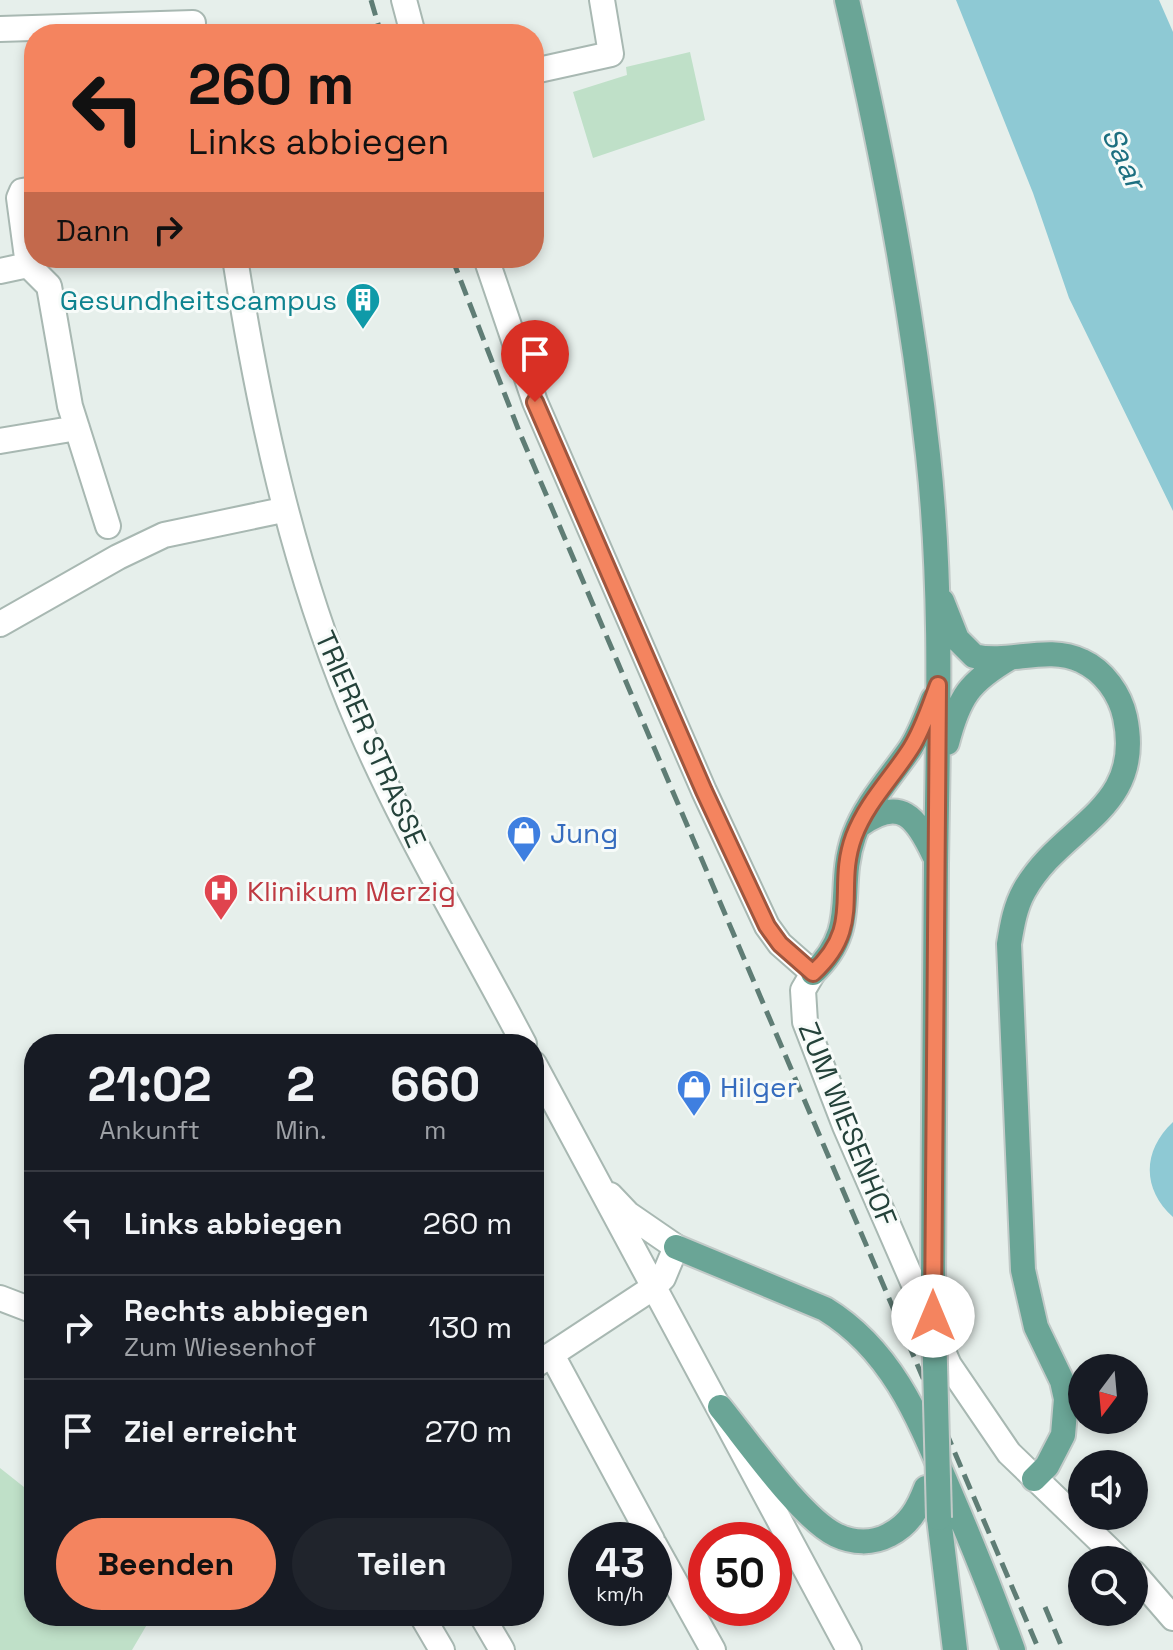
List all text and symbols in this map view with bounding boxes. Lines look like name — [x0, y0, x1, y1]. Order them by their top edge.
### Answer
text: 260 m — [188, 49, 354, 120]
icon: left — [56, 56, 160, 160]
text: Links abbiegen — [188, 119, 449, 165]
water label: Saar — [1093, 120, 1157, 198]
icon: right — [146, 208, 190, 252]
text: Dann — [56, 211, 130, 250]
building icon: Gesundheitscampus — [344, 281, 382, 331]
place label: Gesundheitscampus — [60, 282, 337, 318]
pin — [501, 320, 569, 402]
icon: arrive — [513, 332, 557, 376]
street label: TRIERER STRASSE — [307, 625, 435, 853]
shop icon: Jung — [505, 814, 543, 864]
place label: Jung — [550, 815, 618, 851]
hospital icon: Klinikum Merzig — [202, 872, 240, 922]
place label: Klinikum Merzig — [247, 873, 456, 909]
street label: ZUM WIESENHOF — [791, 1017, 905, 1231]
text: 21:02 — [88, 1054, 212, 1115]
text: 2 — [287, 1054, 315, 1115]
text: 660 — [390, 1054, 480, 1115]
shop icon: Hilger — [675, 1068, 713, 1118]
place label: Hilger — [720, 1069, 797, 1105]
text: Ankunft — [99, 1113, 200, 1147]
text: Min. — [275, 1113, 327, 1147]
text: m — [424, 1113, 446, 1147]
icon: left — [56, 1201, 100, 1245]
text: Links abbiegen — [124, 1204, 342, 1243]
text: 260 m — [423, 1204, 512, 1243]
position arrow — [891, 1274, 975, 1358]
text: Rechts abbiegen — [124, 1291, 369, 1330]
icon: right — [56, 1305, 100, 1349]
text: 130 m — [429, 1308, 512, 1347]
text: Zum Wiesenhof — [124, 1330, 316, 1364]
north arrow — [1068, 1354, 1148, 1434]
map controls — [1068, 1354, 1148, 1626]
icon: arrive — [56, 1409, 100, 1453]
text: Ziel erreicht — [124, 1412, 297, 1451]
text: 270 m — [425, 1412, 512, 1451]
button: sound — [1068, 1450, 1148, 1530]
button: Beenden — [56, 1518, 276, 1610]
button: Teilen — [292, 1518, 512, 1610]
speed limit sign: 50 — [688, 1522, 792, 1626]
text: 43 — [595, 1538, 645, 1589]
button: search — [1068, 1546, 1148, 1626]
text: km/h — [596, 1581, 644, 1607]

